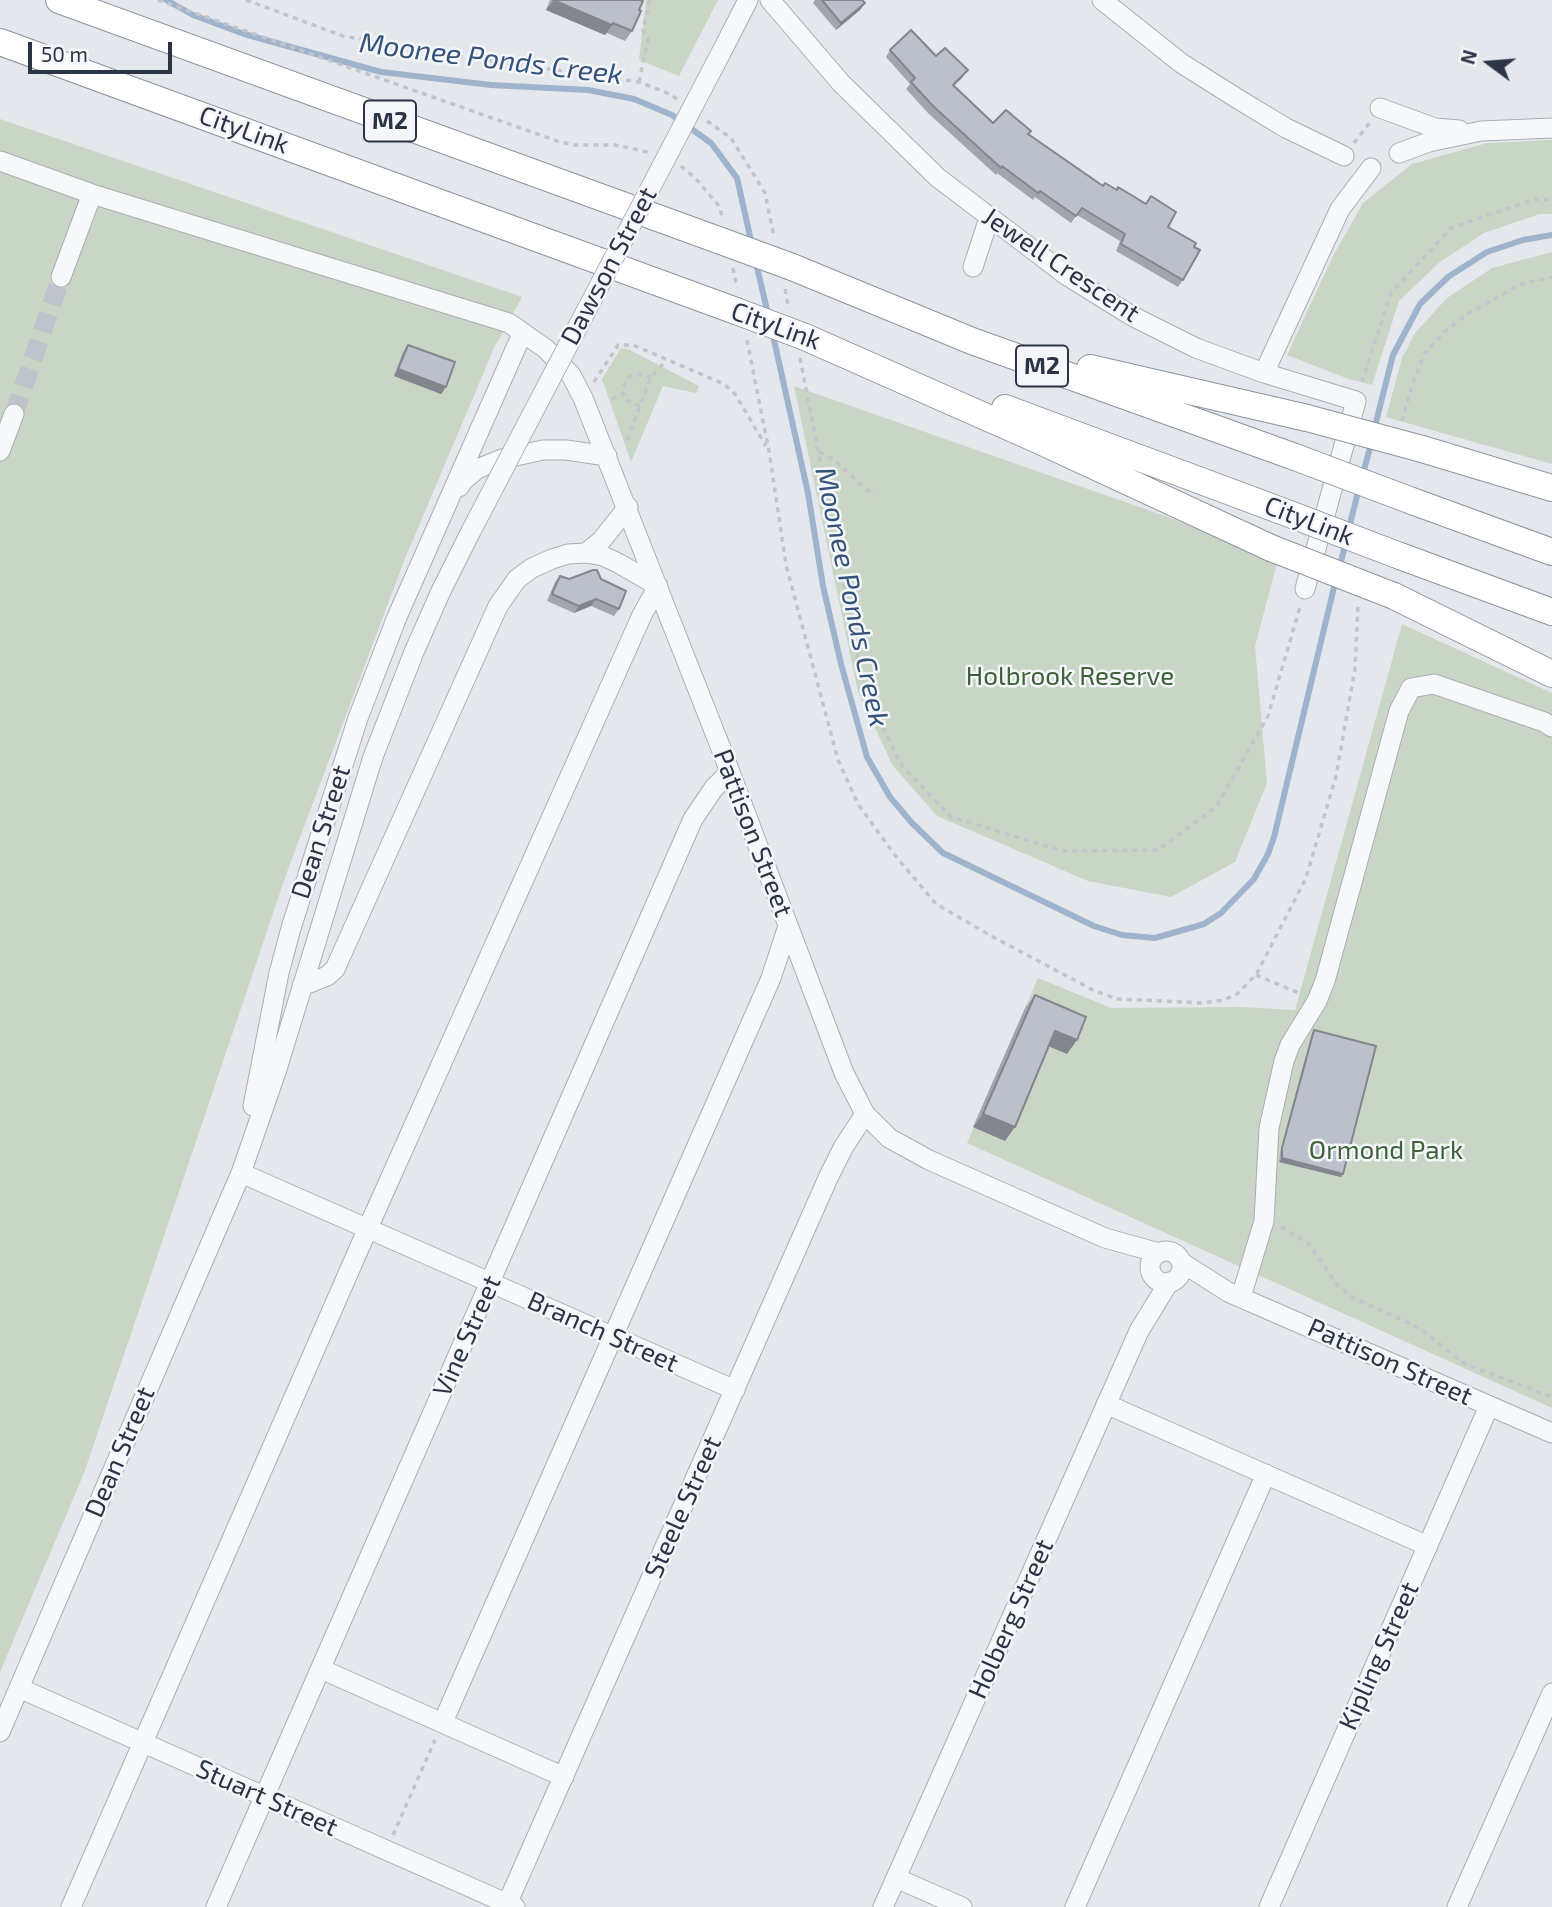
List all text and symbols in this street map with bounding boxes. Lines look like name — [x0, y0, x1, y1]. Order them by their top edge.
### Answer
water label: Moonee Ponds Creek — [357, 26, 625, 92]
scale bar — [32, 28, 175, 72]
north arrow — [1454, 28, 1524, 98]
text: 50 m — [41, 41, 88, 66]
text: N — [1455, 47, 1481, 67]
street label: CityLink — [195, 99, 293, 161]
road number: M2 — [364, 100, 416, 141]
street label: Dawson Street — [554, 182, 664, 350]
street label: Jewell Crescent — [976, 201, 1146, 329]
street label: CityLink — [727, 295, 825, 357]
road number: M2 — [1016, 346, 1068, 386]
water label: Moonee Ponds Creek — [808, 464, 896, 730]
street label: CityLink — [1260, 490, 1358, 552]
park label: Holbrook Reserve — [966, 660, 1174, 692]
street label: Pattison Street — [707, 745, 799, 921]
street label: Dean Street — [285, 761, 357, 903]
park label: Ormond Park — [1309, 1134, 1463, 1166]
street label: Vine Street — [426, 1271, 508, 1401]
street label: Branch Street — [523, 1285, 683, 1379]
street label: Pattison Street — [1303, 1312, 1477, 1412]
street label: Dean Street — [79, 1382, 161, 1522]
street label: Steele Street — [638, 1431, 728, 1583]
street label: Holberg Street — [962, 1534, 1060, 1704]
street label: Kipling Street — [1332, 1577, 1426, 1735]
street label: Stuart Street — [191, 1753, 343, 1843]

